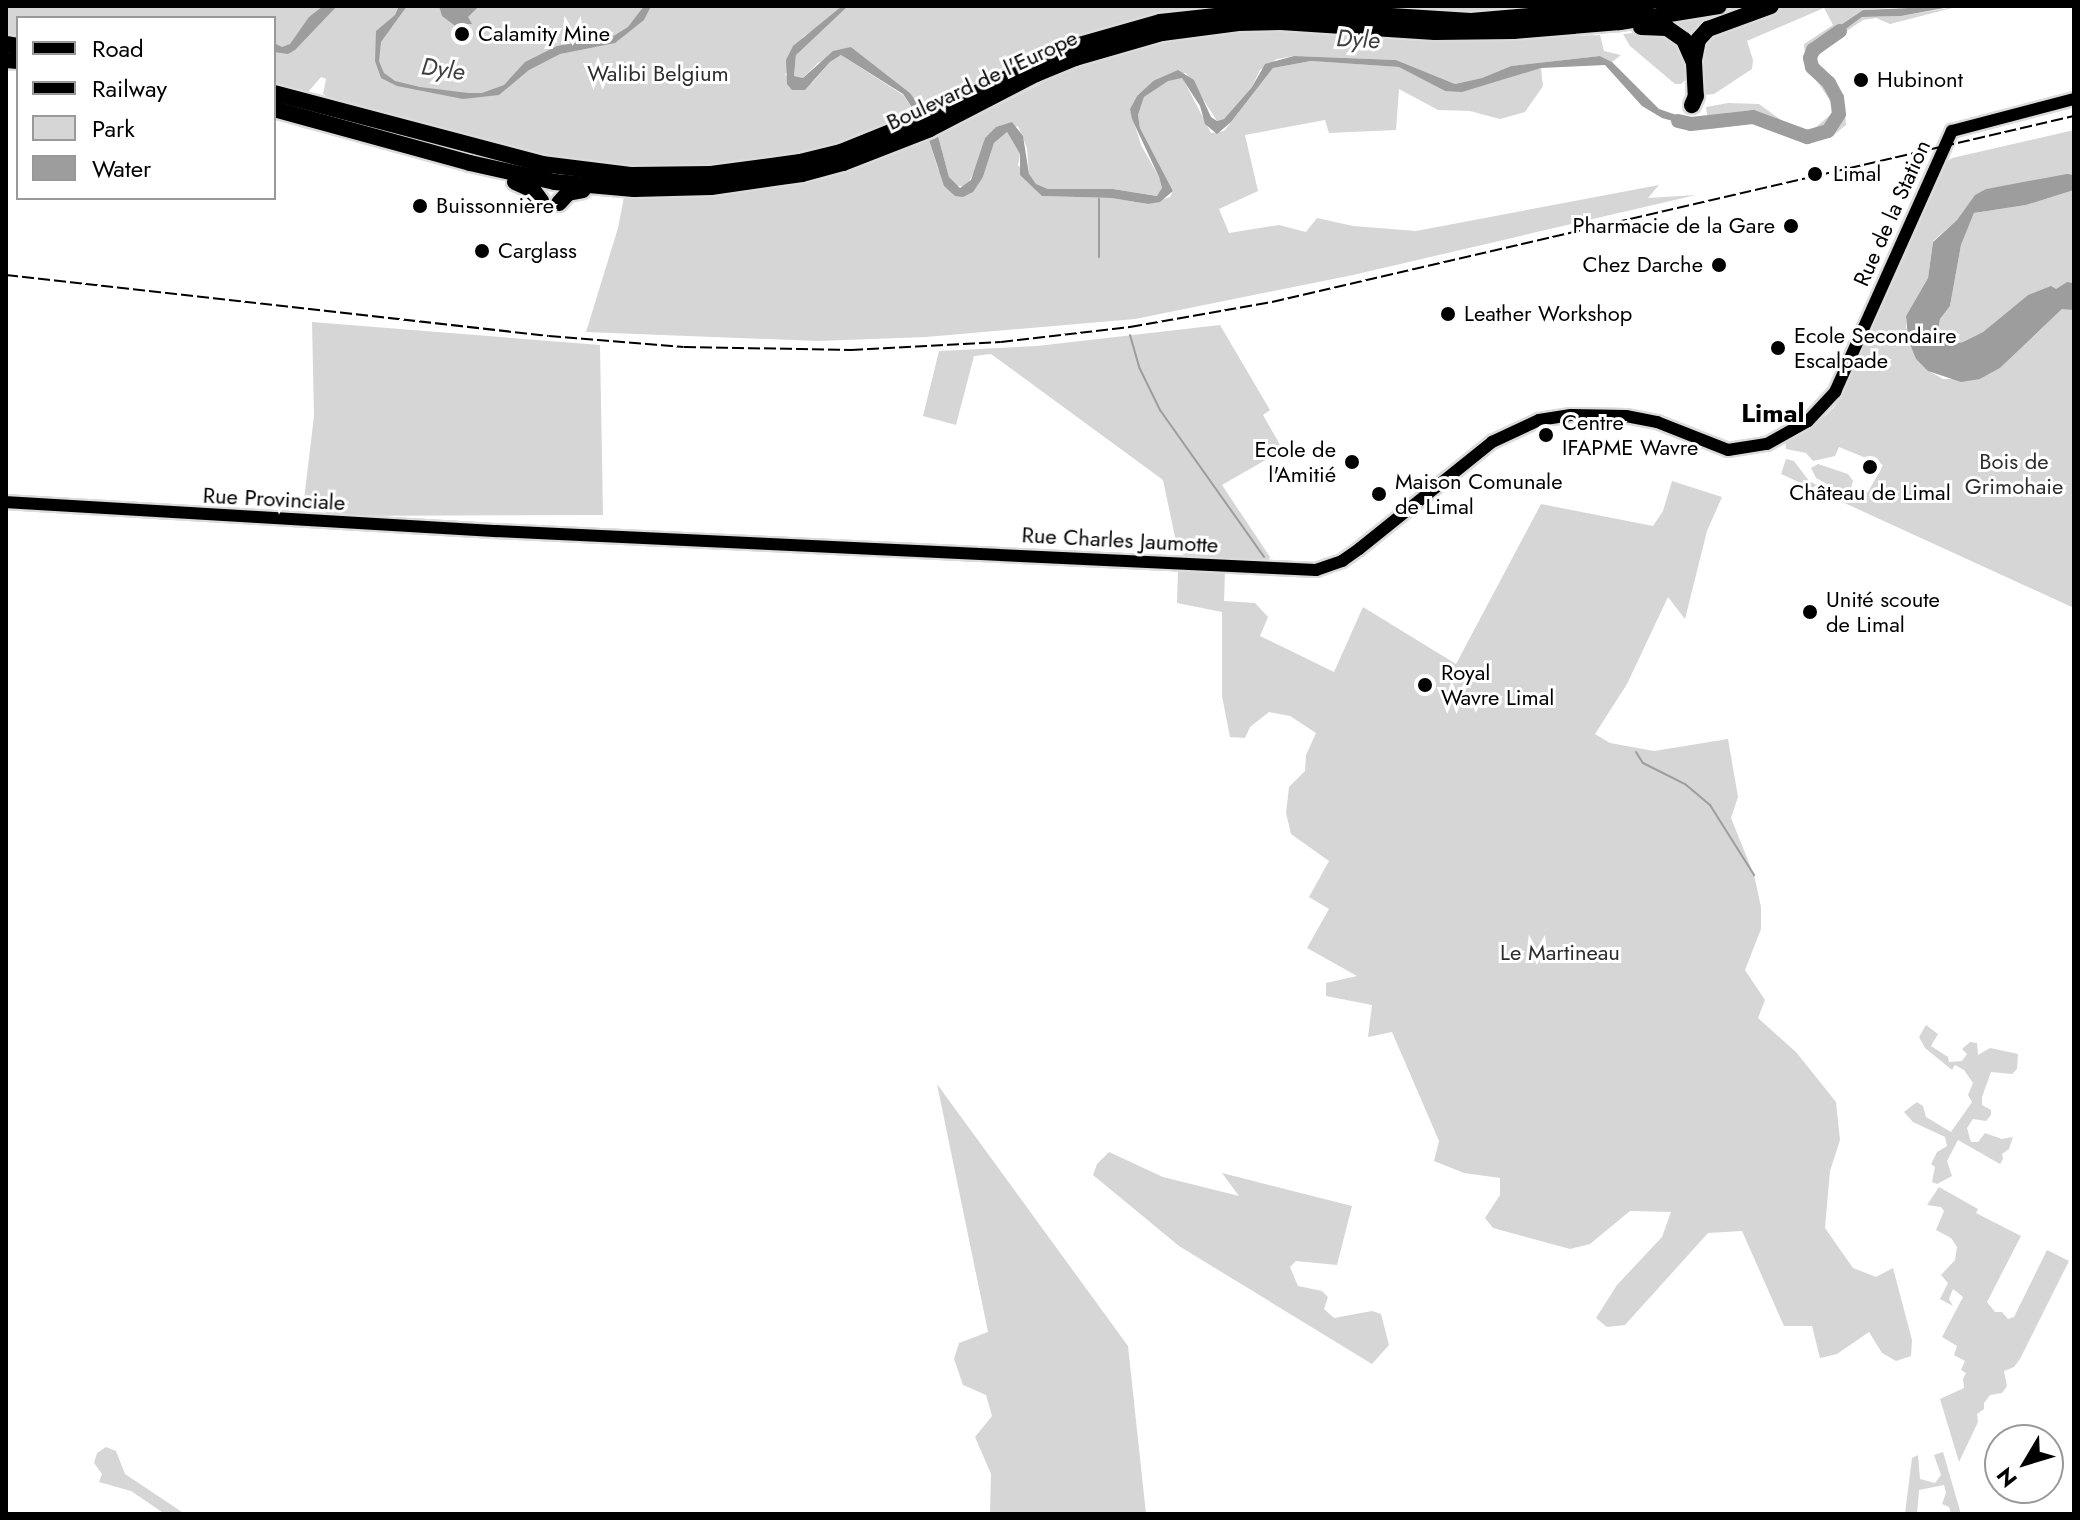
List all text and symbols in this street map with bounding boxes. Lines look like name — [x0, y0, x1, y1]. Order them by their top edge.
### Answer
legend — [16, 16, 276, 200]
place label: Calamity Mine — [478, 21, 610, 47]
water label: Dyle — [1335, 23, 1381, 55]
street label: Boulevard de l'Europe — [882, 24, 1082, 136]
marker: Calamity Mine — [453, 25, 471, 43]
text: Road — [92, 31, 144, 66]
water label: Dyle — [419, 52, 467, 86]
park label: Walibi Belgium — [587, 61, 729, 87]
place label: Hubinont — [1877, 67, 1963, 93]
text: Railway — [92, 71, 167, 106]
marker: Hubinont — [1852, 71, 1870, 89]
text: Park — [92, 111, 135, 146]
street label: Rue de la Station — [1848, 136, 1936, 290]
text: Water — [92, 151, 151, 186]
place label: Limal — [1833, 161, 1881, 187]
marker: Limal — [1804, 163, 1826, 185]
place label: Buissonnière — [436, 193, 554, 219]
marker: Buissonnière — [411, 197, 429, 215]
place label: Pharmacie de la Gare — [1572, 213, 1775, 239]
marker: Pharmacie de la Gare — [1782, 217, 1800, 235]
place label: Carglass — [498, 238, 577, 264]
marker: Carglass — [473, 242, 491, 260]
place label: Chez Darche — [1583, 252, 1703, 278]
marker: Chez Darche — [1710, 256, 1728, 274]
place label: Leather Workshop — [1464, 301, 1632, 327]
marker: Leather Workshop — [1439, 305, 1457, 323]
place label: Ecole Secondaire Escalpade — [1794, 322, 1956, 374]
marker: Ecole Secondaire Escalpade — [1769, 339, 1787, 357]
district label: Limal — [1741, 398, 1805, 430]
place label: Centre IFAPME Wavre — [1562, 409, 1698, 460]
marker: Centre IFAPME Wavre — [1537, 426, 1555, 444]
place label: Ecole de l'Amitié — [1255, 436, 1336, 488]
park label: Bois de Grimohaie — [1965, 448, 2063, 500]
marker: Ecole de l'Amitié — [1343, 453, 1361, 471]
marker: Château de Limal — [1861, 458, 1879, 476]
place label: Maison Comunale de Limal — [1395, 468, 1562, 520]
place label: Château de Limal — [1789, 480, 1951, 506]
street label: Rue Provinciale — [202, 482, 346, 516]
marker: Maison Comunale de Limal — [1370, 485, 1388, 503]
street label: Rue Charles Jaumotte — [1021, 522, 1219, 558]
place label: Unité scoute de Limal — [1826, 586, 1940, 638]
marker: Unité scoute de Limal — [1801, 603, 1819, 621]
place label: Royal Wavre Limal — [1441, 659, 1554, 710]
marker: Royal Wavre Limal — [1416, 676, 1434, 694]
park label: Le Martineau — [1500, 940, 1620, 966]
north arrow — [1984, 1424, 2064, 1504]
text: N — [1989, 1461, 2025, 1494]

